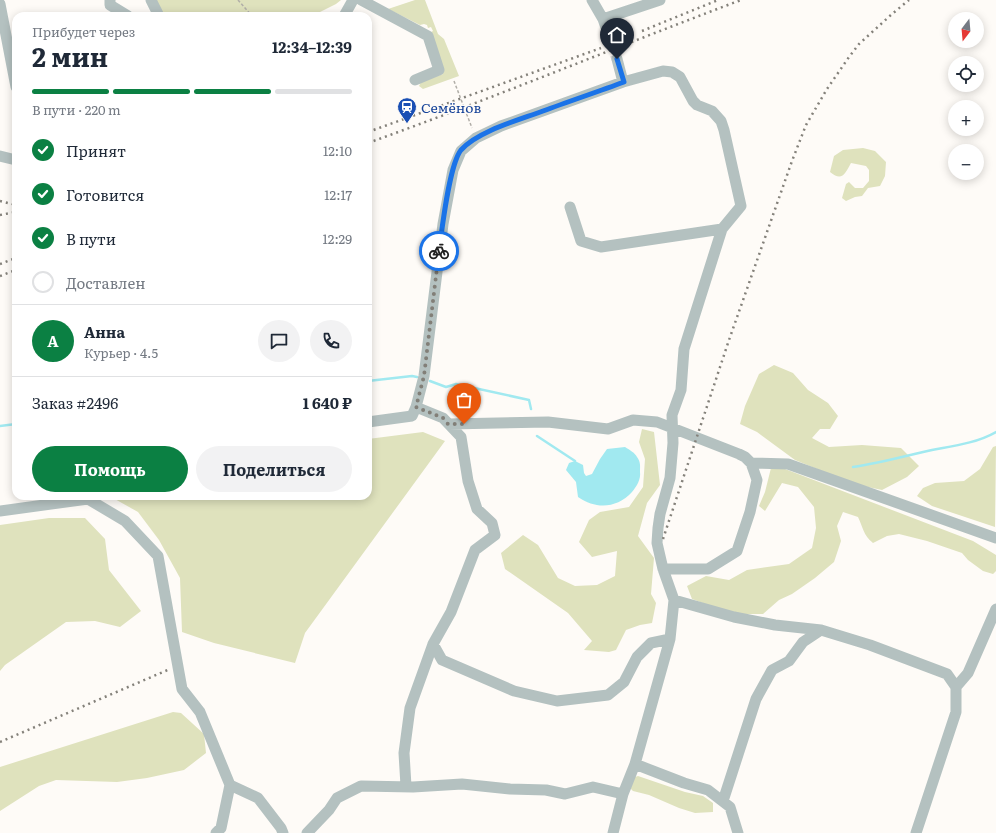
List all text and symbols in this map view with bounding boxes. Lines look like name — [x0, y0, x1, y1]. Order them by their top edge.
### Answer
north arrow — [948, 12, 984, 48]
map controls — [948, 12, 984, 180]
pin — [600, 18, 634, 59]
text: Прибудет через — [32, 22, 135, 41]
icon: home — [606, 24, 628, 46]
text: 12:34–12:39 — [272, 35, 352, 58]
text: 2 мин — [32, 36, 108, 75]
button: locate — [948, 56, 984, 92]
station icon: Семёнов — [396, 96, 418, 124]
place label: Семёнов — [421, 97, 481, 117]
text: В пути · 220 m — [32, 100, 121, 119]
button: + — [948, 100, 984, 136]
icon: check — [32, 139, 54, 161]
text: Принят — [66, 139, 126, 162]
text: 12:10 — [323, 141, 352, 160]
button: − — [948, 144, 984, 180]
icon: check — [32, 183, 54, 205]
text: Готовится — [66, 183, 144, 206]
text: 12:17 — [324, 185, 352, 204]
icon: check — [32, 227, 54, 249]
text: В пути — [66, 227, 116, 250]
text: 12:29 — [323, 229, 352, 248]
courier — [419, 231, 459, 271]
icon: bike — [428, 240, 450, 262]
text: Доставлен — [66, 271, 145, 294]
text: Анна — [84, 320, 125, 343]
button: chat — [258, 320, 300, 362]
button: phone — [310, 320, 352, 362]
text: А — [47, 329, 59, 352]
text: Курьер · 4.5 — [84, 343, 158, 362]
pin — [447, 383, 481, 424]
icon: bag — [453, 389, 475, 411]
text: Заказ #2496 — [32, 391, 118, 414]
text: 1 640 ₽ — [303, 391, 352, 414]
button: Помощь — [32, 446, 188, 492]
button: Поделиться — [196, 446, 352, 492]

